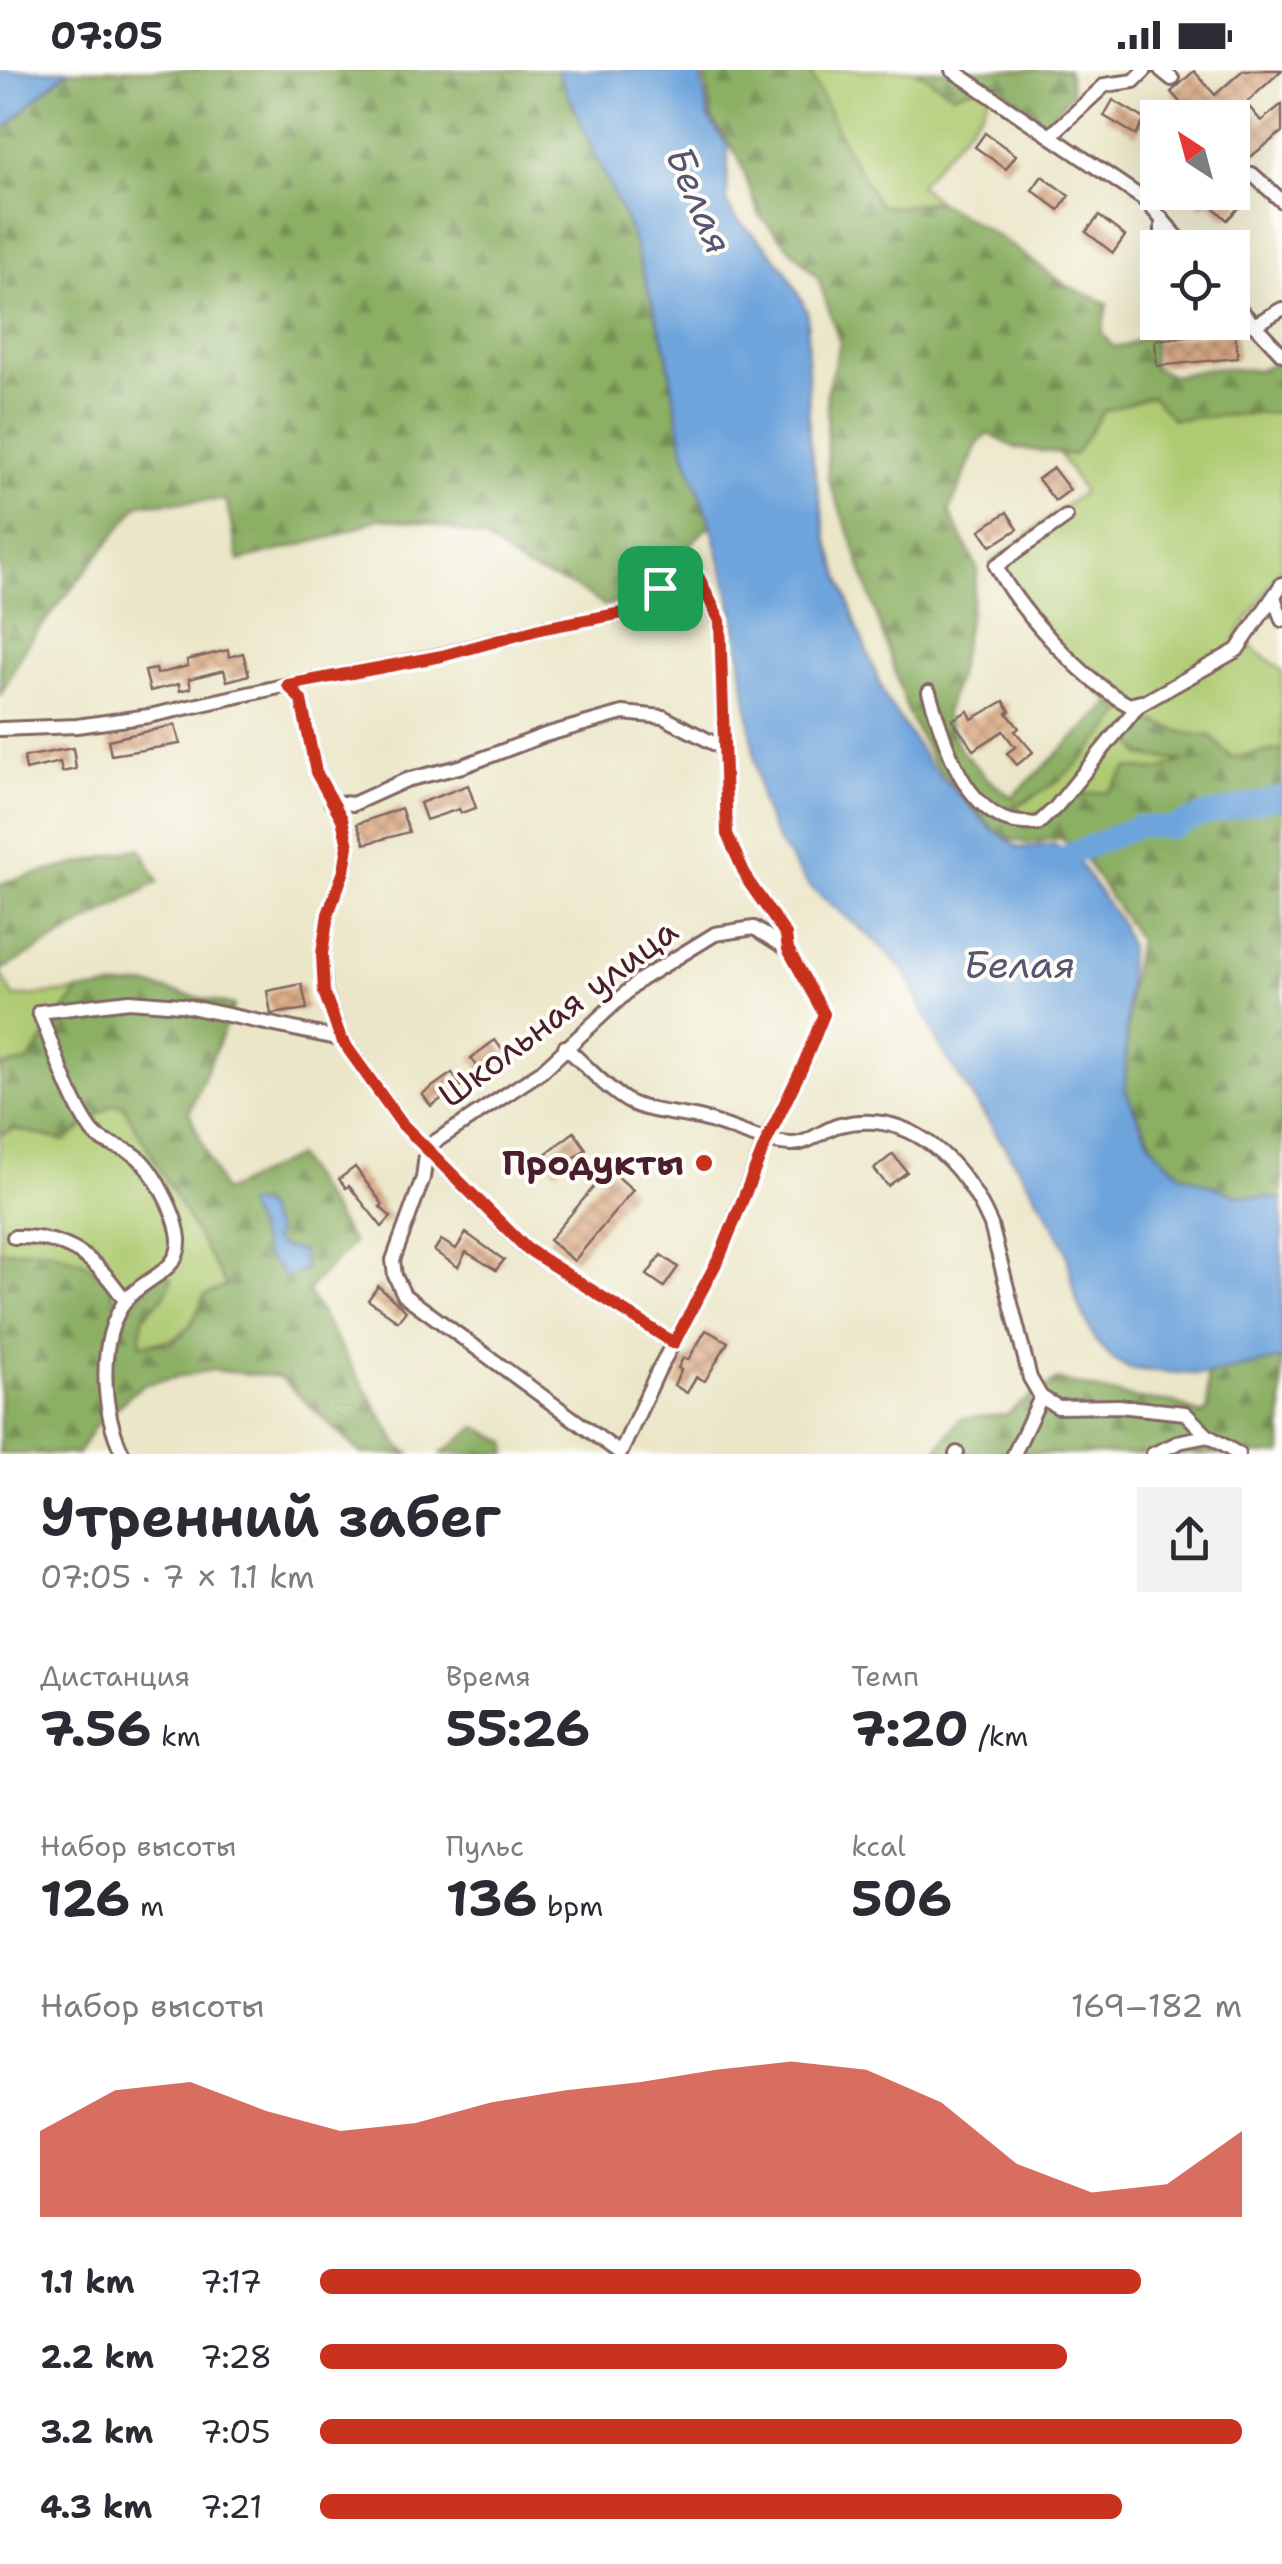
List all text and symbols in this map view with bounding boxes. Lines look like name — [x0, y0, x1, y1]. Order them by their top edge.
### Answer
text: 07:05 — [50, 10, 163, 61]
north arrow — [1140, 100, 1250, 210]
map controls — [1140, 100, 1250, 340]
water label: Белая — [654, 138, 745, 261]
button: locate — [1140, 230, 1250, 340]
pin — [618, 546, 703, 631]
icon: arrive — [633, 561, 688, 616]
street label: Школьная улица — [429, 907, 687, 1118]
water label: Белая — [963, 939, 1075, 990]
place label: Продукты — [502, 1139, 684, 1186]
marker: Продукты — [693, 1152, 715, 1174]
text: Утренний забег — [40, 1480, 501, 1554]
button: share — [1137, 1487, 1242, 1592]
text: 07:05 · 7 × 1.1 km — [40, 1555, 315, 1598]
text: Дистанция — [40, 1657, 190, 1695]
text: Время — [446, 1657, 531, 1695]
text: Темп — [851, 1657, 919, 1695]
text: 7.56 — [40, 1695, 152, 1762]
text: 55:26 — [446, 1695, 590, 1762]
text: 7:20 — [851, 1695, 969, 1762]
text: km — [152, 1717, 201, 1755]
text: /km — [969, 1717, 1028, 1755]
text: Набор высоты — [40, 1827, 236, 1865]
text: Пульс — [446, 1827, 524, 1865]
text: kcal — [851, 1827, 906, 1865]
text: 126 — [40, 1865, 130, 1932]
text: 136 — [446, 1865, 537, 1932]
text: 506 — [851, 1865, 952, 1932]
text: m — [130, 1887, 164, 1925]
text: bpm — [537, 1887, 603, 1925]
text: Набор высоты — [40, 1984, 265, 2027]
text: 169–182 m — [1071, 1984, 1242, 2027]
text: 1.1 km — [40, 2260, 135, 2303]
text: 7:17 — [200, 2260, 262, 2303]
text: 2.2 km — [40, 2335, 154, 2378]
text: 7:28 — [200, 2335, 272, 2378]
text: 3.2 km — [40, 2410, 153, 2453]
text: 7:05 — [200, 2410, 271, 2453]
text: 4.3 km — [40, 2485, 153, 2528]
text: 7:21 — [200, 2485, 263, 2528]

